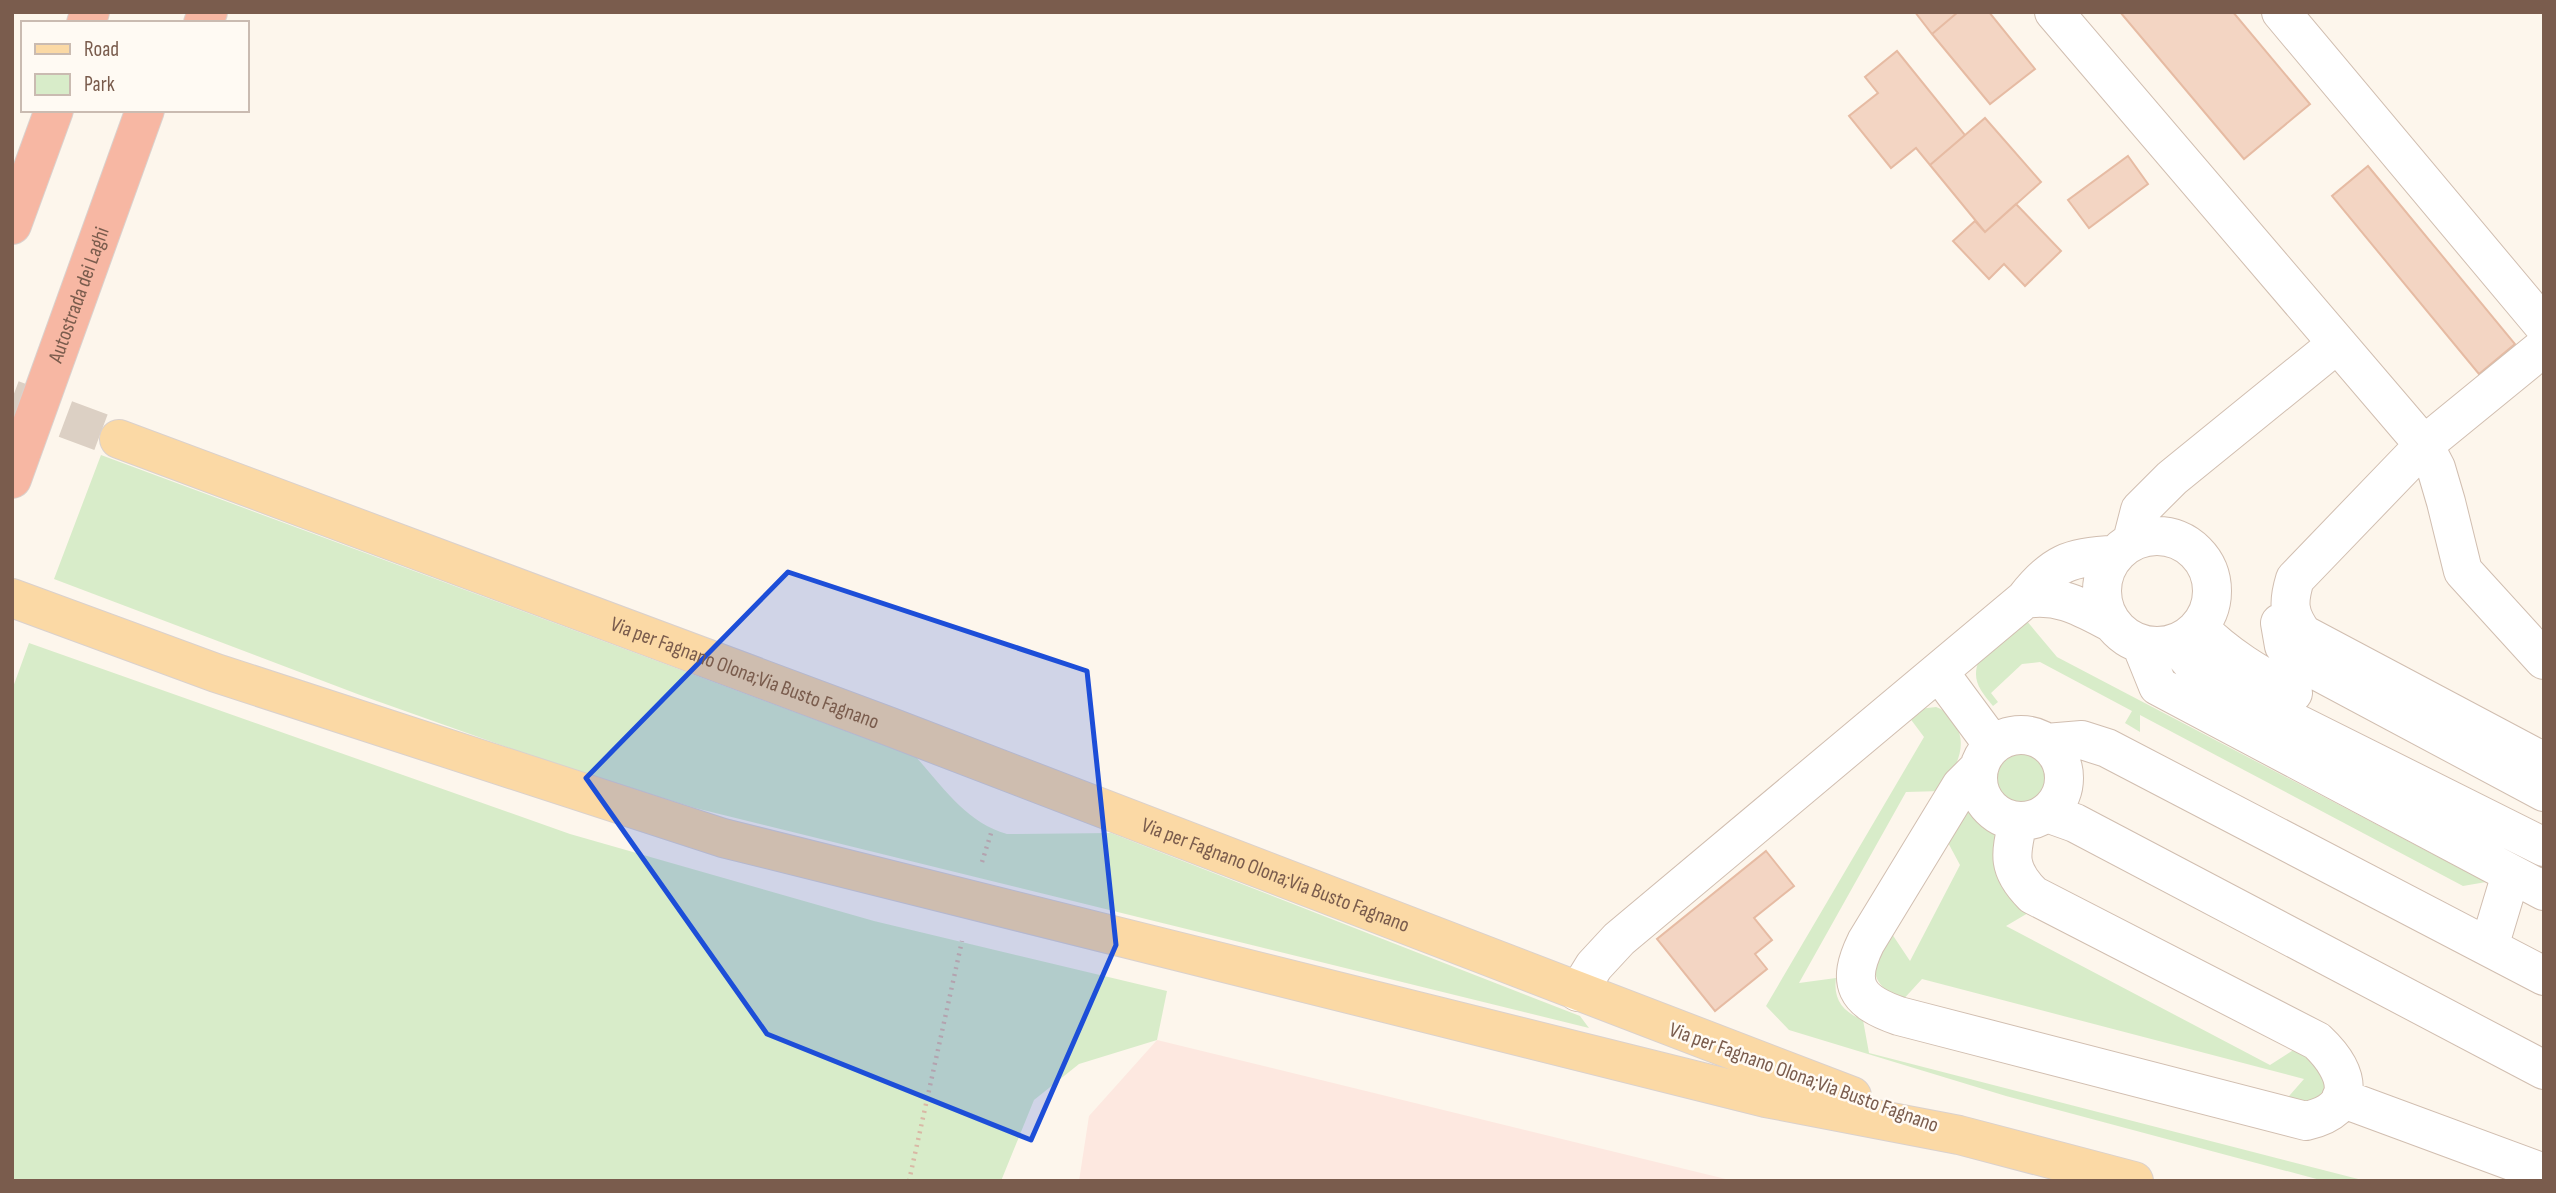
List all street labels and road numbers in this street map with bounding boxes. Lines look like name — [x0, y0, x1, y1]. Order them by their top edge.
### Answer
street label: Autostrada dei Laghi — [43, 224, 115, 367]
street label: Via per Fagnano Olona;Via Busto Fagnano — [607, 611, 883, 735]
street label: Via per Fagnano Olona;Via Busto Fagnano — [1138, 813, 1413, 938]
street label: Via per Fagnano Olona;Via Busto Fagnano — [1666, 1017, 1942, 1138]

